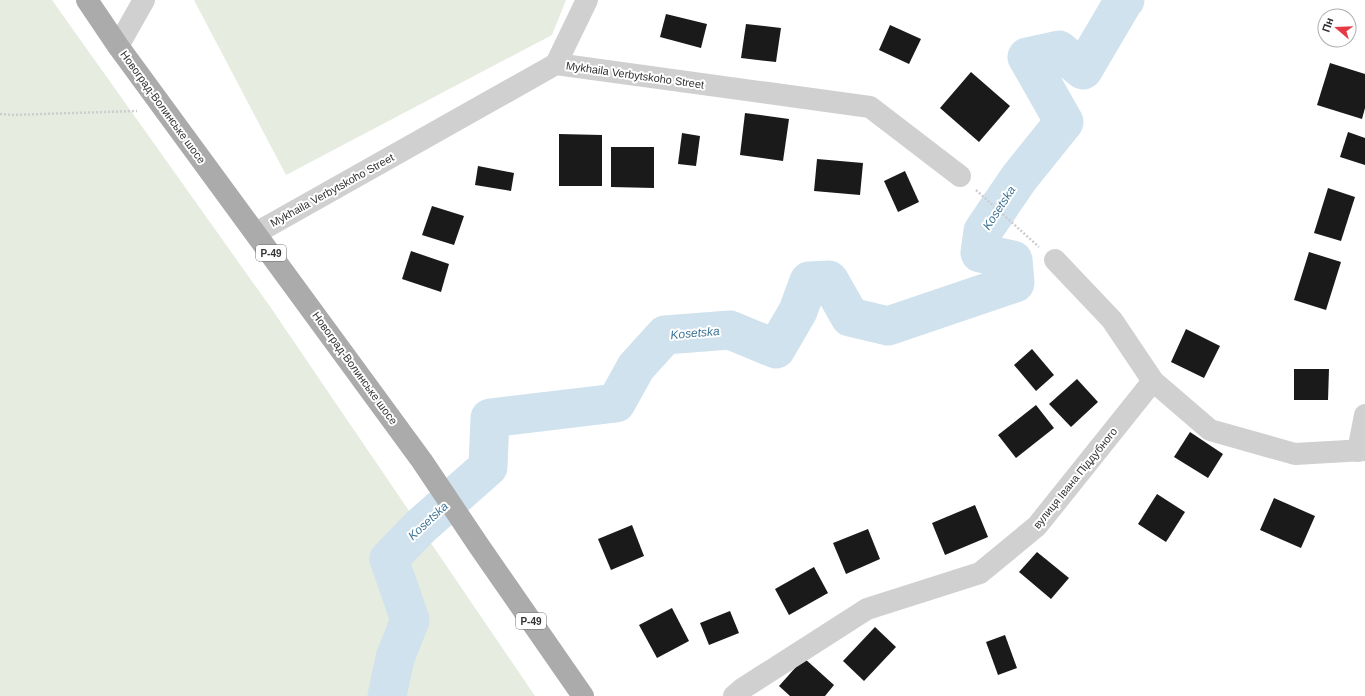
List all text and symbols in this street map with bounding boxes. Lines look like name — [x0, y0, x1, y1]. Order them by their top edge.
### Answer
north arrow — [1317, 8, 1357, 48]
text: Пн — [1320, 16, 1336, 34]
street label: Новоград-Волинське шосе — [118, 48, 208, 166]
street label: Mykhaila Verbytskoho Street — [565, 59, 705, 91]
street label: Mykhaila Verbytskoho Street — [268, 151, 396, 229]
water label: Kosetska — [980, 183, 1018, 233]
road number: Р-49 — [256, 245, 286, 261]
street label: Новоград-Волинське шосе — [310, 309, 400, 427]
water label: Kosetska — [670, 324, 721, 342]
street label: вулиця Івана Піддубного — [1031, 425, 1119, 531]
water label: Kosetska — [405, 499, 451, 543]
road number: Р-49 — [516, 613, 546, 629]

